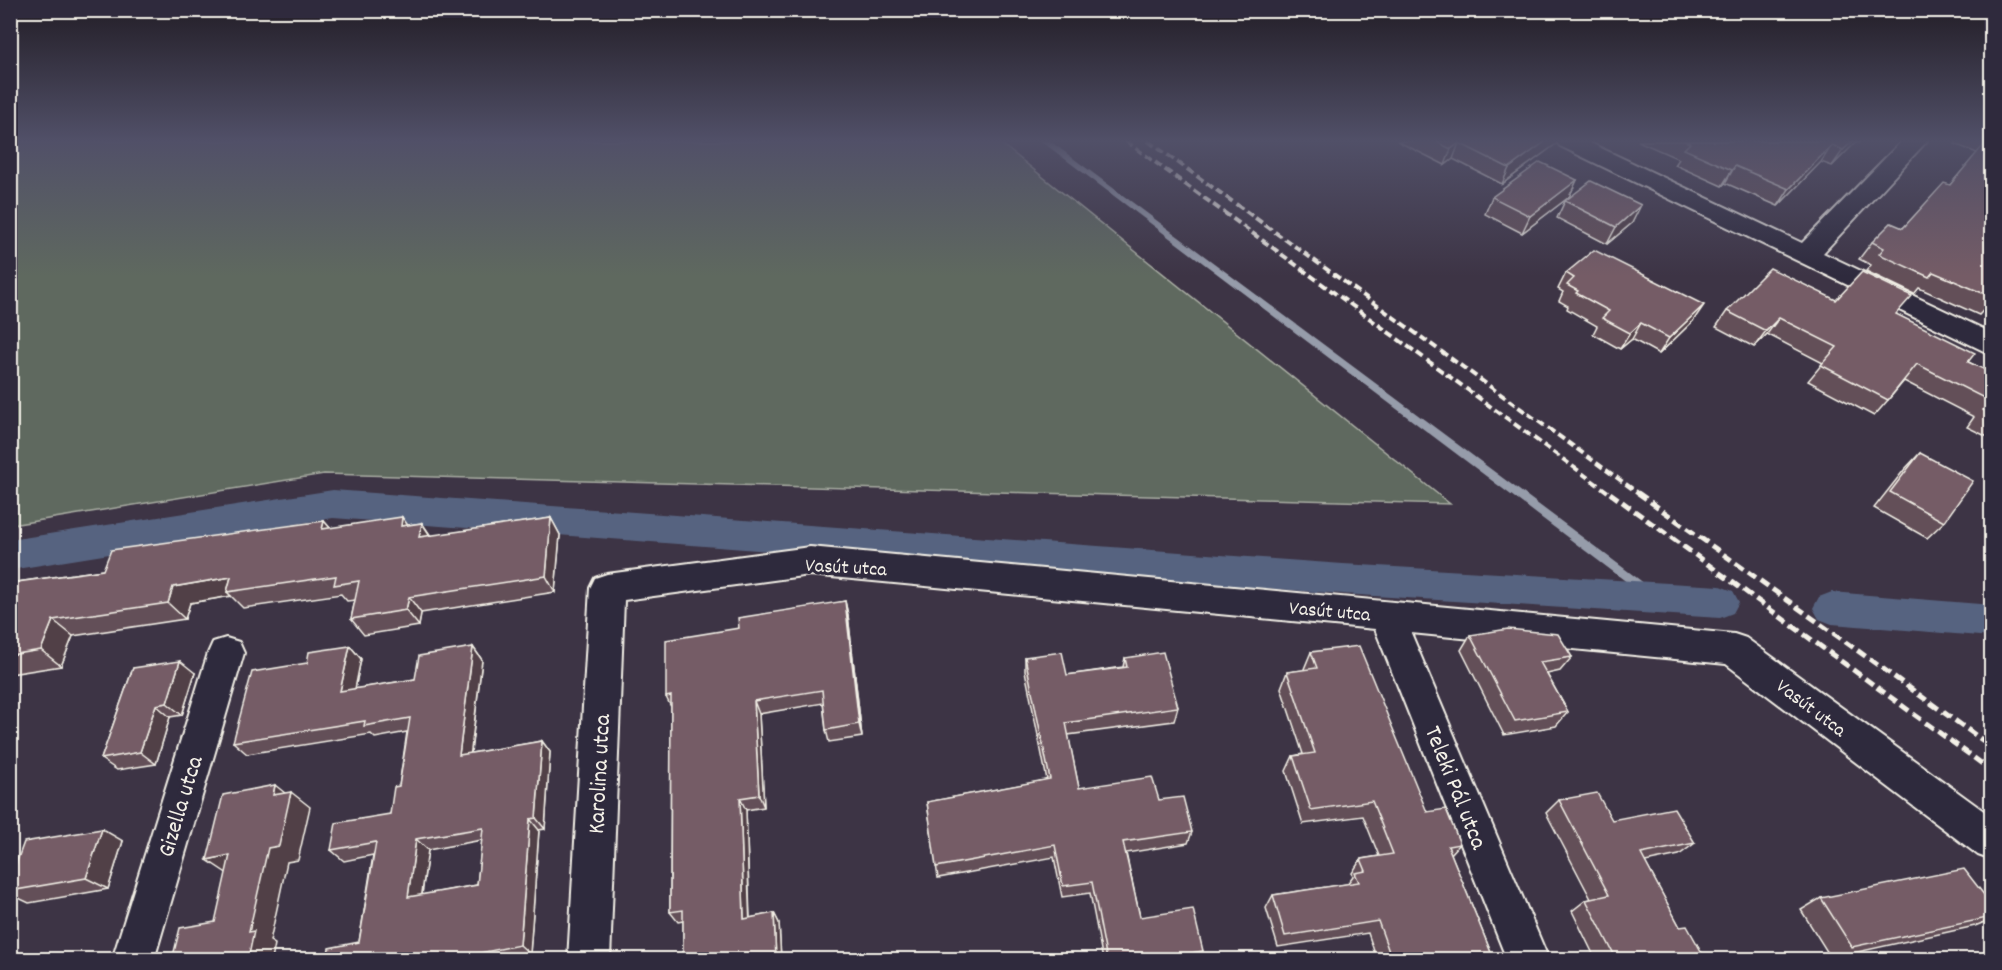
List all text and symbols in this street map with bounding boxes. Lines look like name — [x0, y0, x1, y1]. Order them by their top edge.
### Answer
street label: Vasút utca — [804, 553, 888, 585]
street label: Vasút utca — [1288, 595, 1372, 631]
street label: Vasút utca — [1769, 674, 1852, 745]
street label: Karolina utca — [581, 713, 621, 835]
street label: Teleki Pál utca — [1414, 721, 1495, 856]
street label: Gizella utca — [150, 751, 214, 862]

